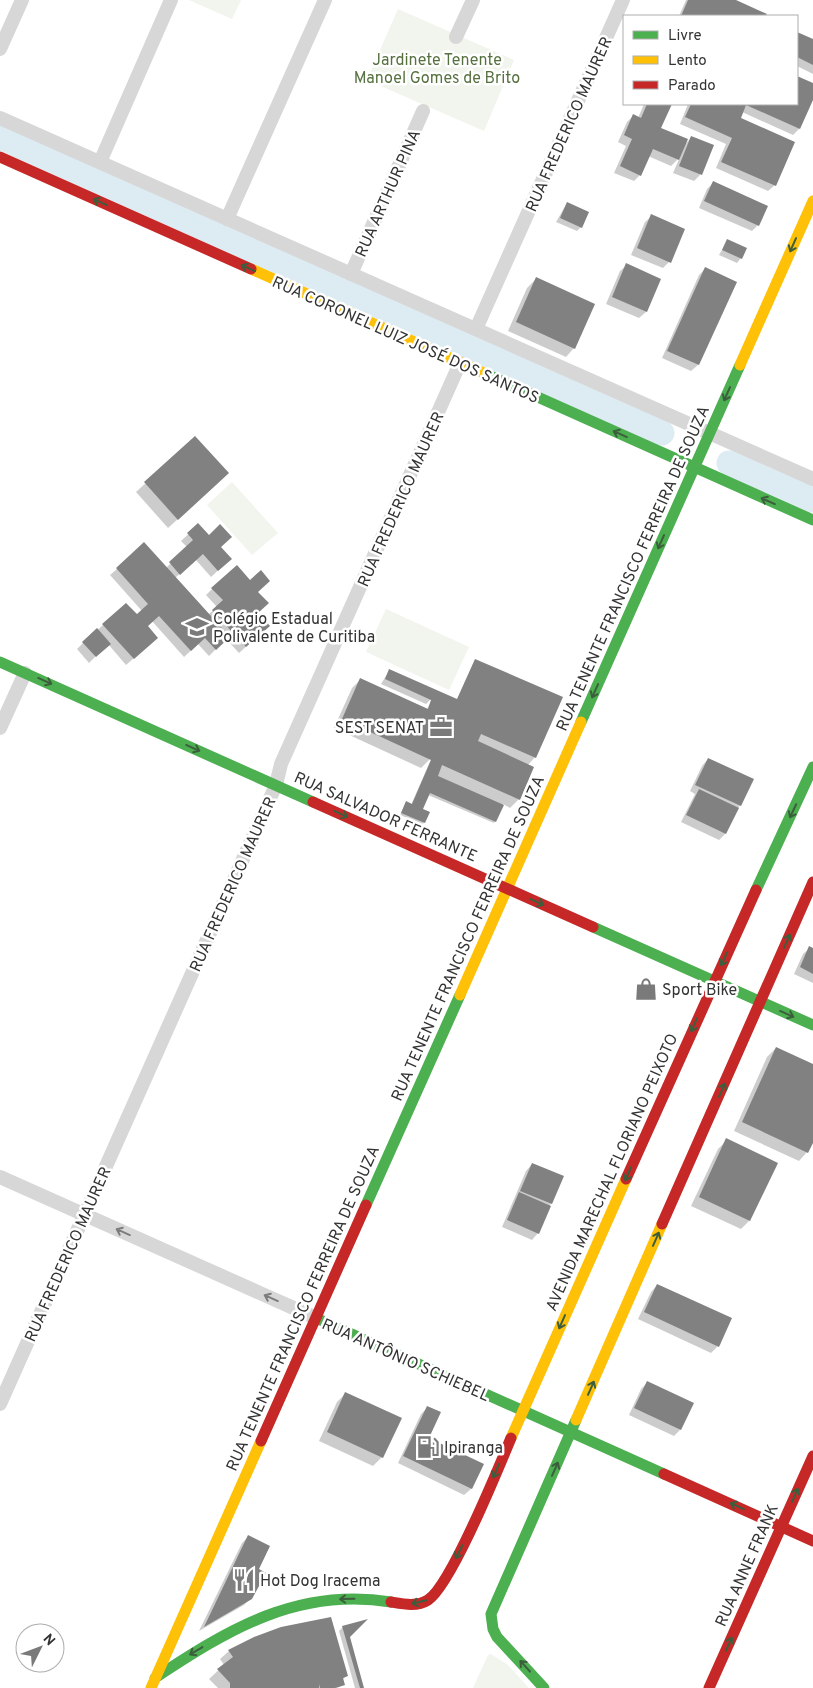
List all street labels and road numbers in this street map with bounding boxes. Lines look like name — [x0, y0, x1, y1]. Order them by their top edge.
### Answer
street label: RUA FREDERICO MAURER — [522, 34, 618, 215]
street label: RUA ARTHUR PINA — [352, 127, 426, 261]
street label: RUA CORONEL LUIZ JOSÉ DOS SANTOS — [269, 271, 543, 409]
street label: RUA TENENTE FRANCISCO FERREIRA DE SOUZA — [553, 403, 715, 735]
street label: RUA FREDERICO MAURER — [354, 409, 450, 590]
street label: RUA SALVADOR FERRANTE — [290, 768, 480, 867]
street label: RUA TENENTE FRANCISCO FERREIRA DE SOUZA — [388, 773, 550, 1105]
street label: RUA FREDERICO MAURER — [186, 794, 282, 975]
street label: AVENIDA MARECHAL FLORIANO PEIXOTO — [542, 1031, 683, 1315]
street label: RUA TENENTE FRANCISCO FERREIRA DE SOUZA — [223, 1143, 385, 1475]
street label: RUA FREDERICO MAURER — [21, 1164, 117, 1345]
street label: RUA ANTÔNIO SCHIEBEL — [318, 1313, 493, 1407]
street label: RUA ANNE FRANK — [712, 1501, 784, 1630]

